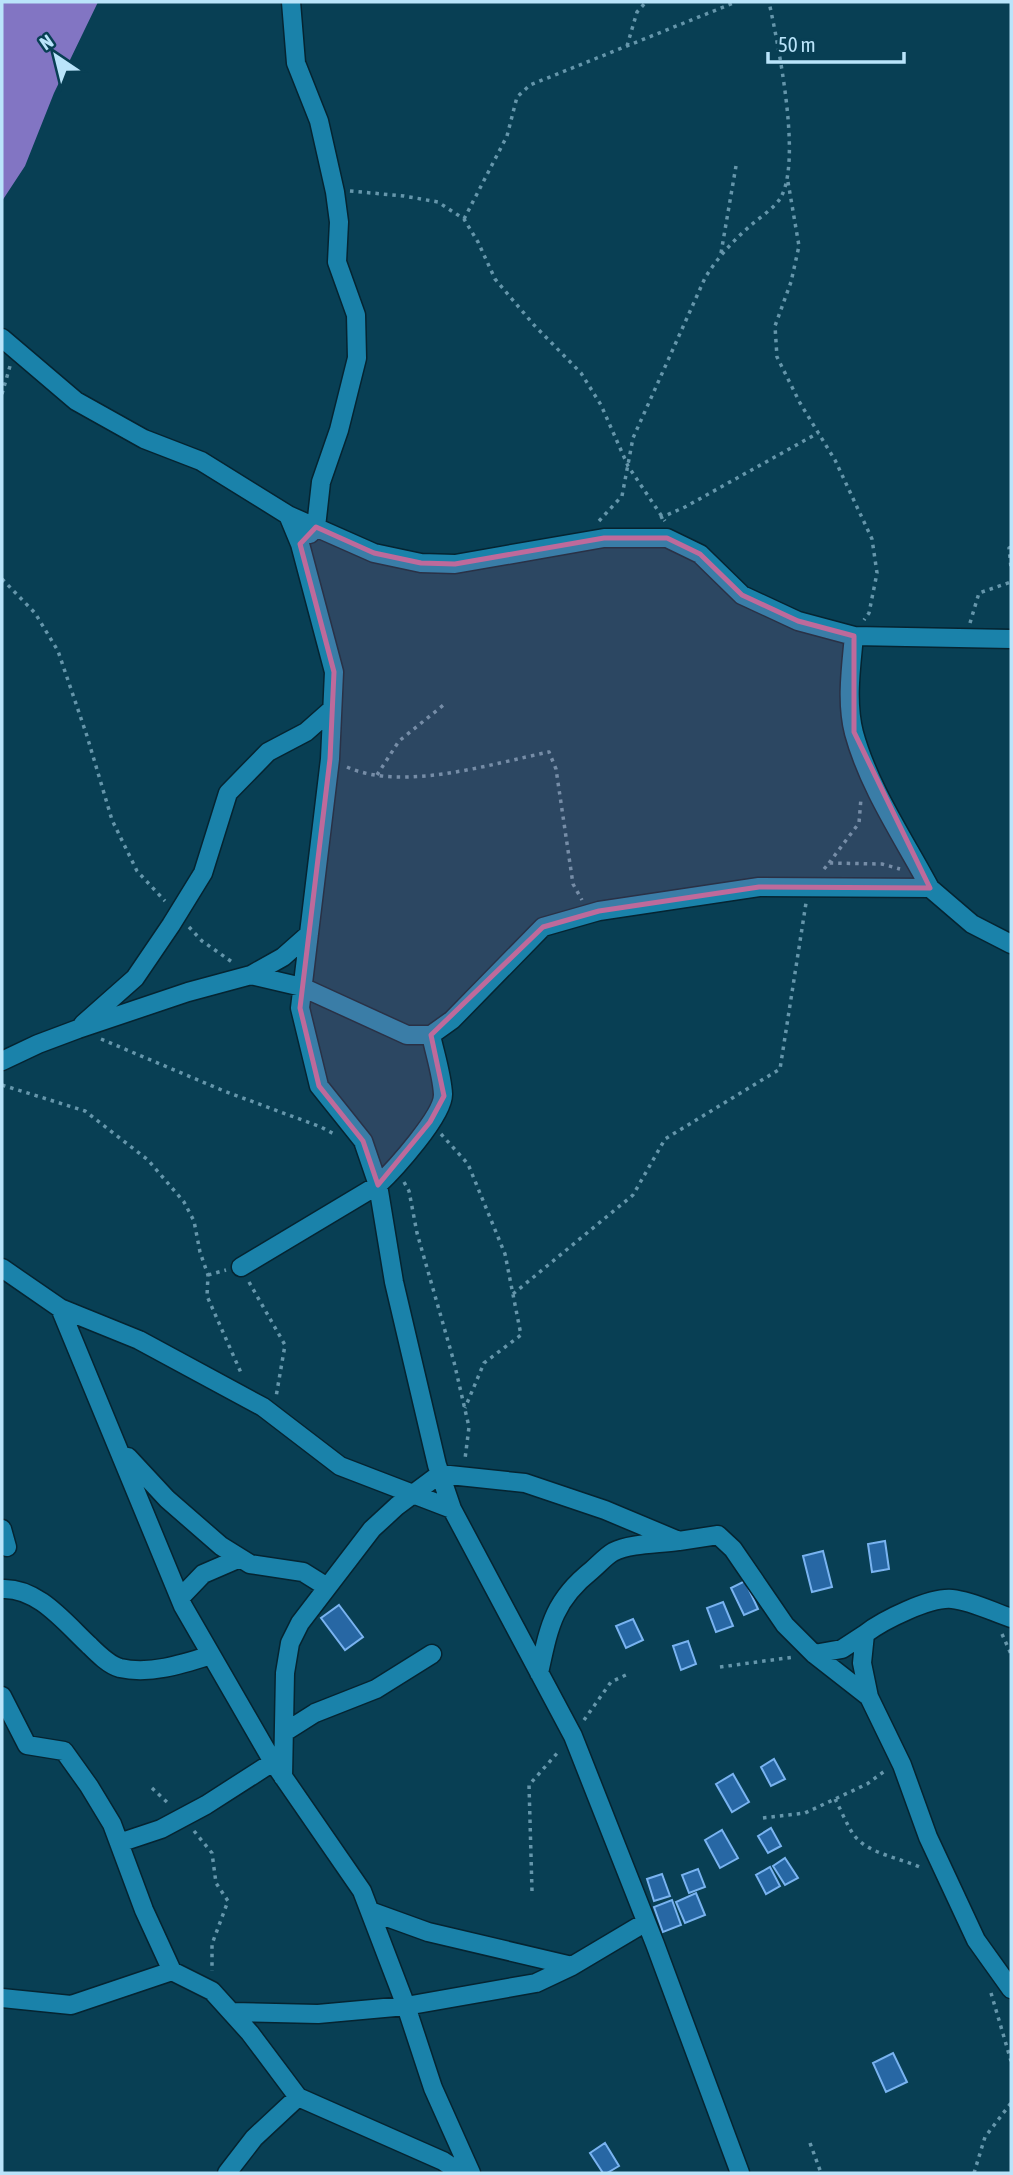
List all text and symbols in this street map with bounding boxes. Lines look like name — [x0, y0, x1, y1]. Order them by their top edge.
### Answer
north arrow — [21, 21, 91, 91]
scale bar — [768, 21, 904, 65]
text: N — [35, 30, 57, 54]
text: 50 m — [778, 32, 816, 56]

